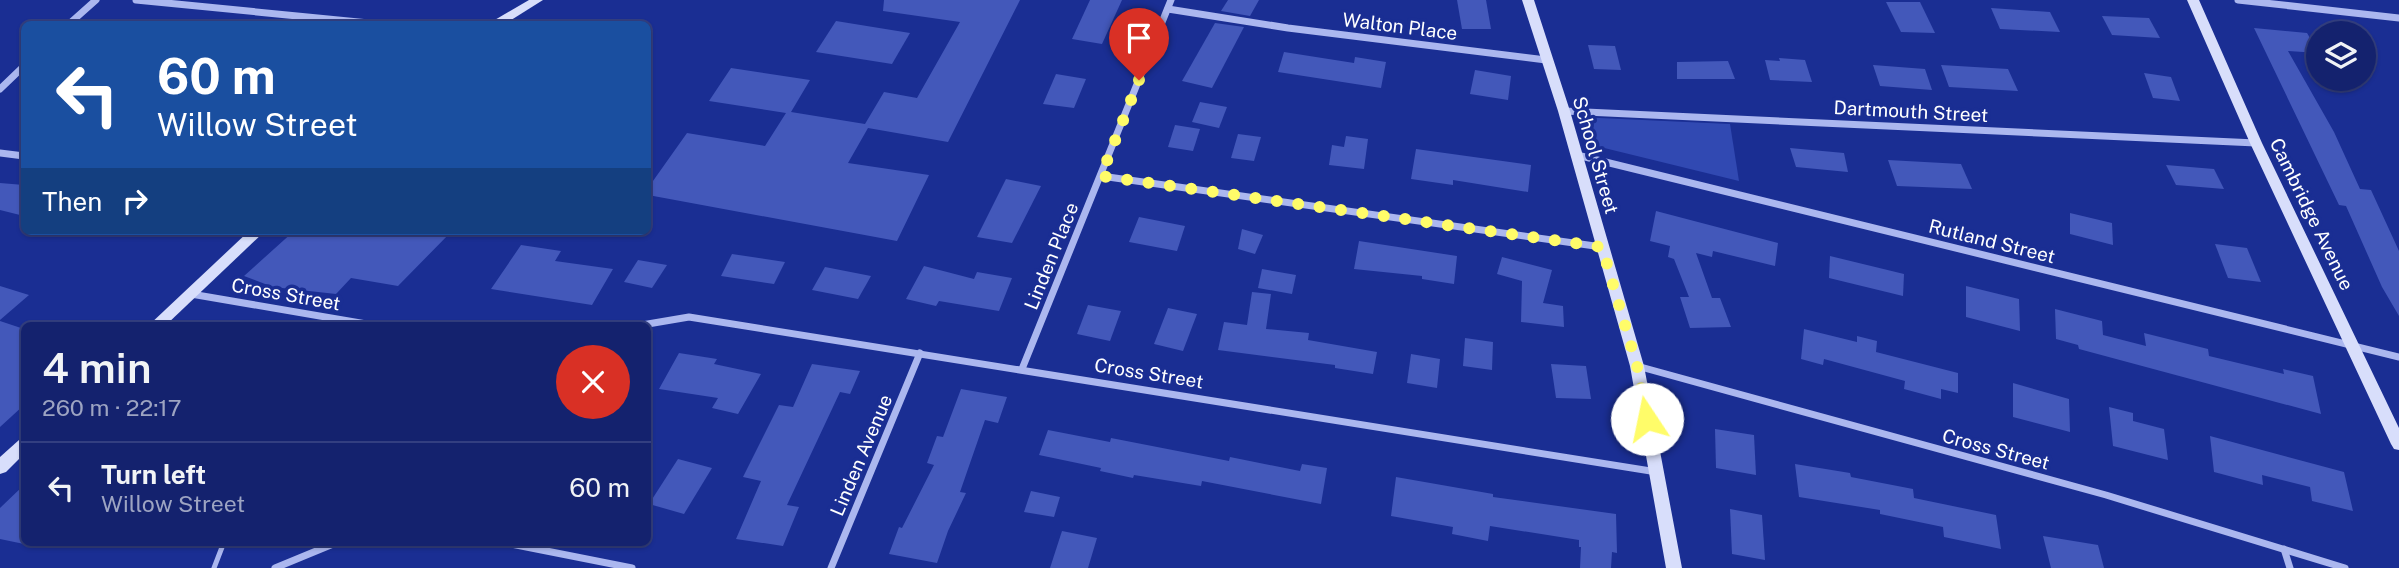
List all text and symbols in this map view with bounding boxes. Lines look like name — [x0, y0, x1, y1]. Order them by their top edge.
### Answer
pin — [1109, 8, 1169, 80]
street label: Walton Place — [1341, 8, 1459, 44]
icon: arrive — [1120, 19, 1158, 57]
map controls — [2306, 21, 2376, 91]
button: layers — [2306, 21, 2376, 91]
text: 60 m — [157, 47, 276, 105]
icon: left — [42, 49, 133, 140]
street label: School Street — [1569, 94, 1623, 216]
street label: Dartmouth Street — [1833, 96, 1989, 126]
text: Willow Street — [157, 106, 358, 143]
street label: Cambridge Avenue — [2266, 134, 2358, 294]
icon: right — [116, 182, 154, 220]
text: Then — [42, 186, 102, 217]
street label: Linden Place — [1019, 199, 1083, 313]
street label: Rutland Street — [1926, 215, 2058, 267]
street label: Cross Street — [230, 274, 342, 314]
text: 4 min — [42, 343, 151, 392]
button: close — [556, 345, 630, 419]
street label: Cross Street — [1093, 354, 1205, 392]
position arrow — [1610, 382, 1684, 456]
street label: Linden Avenue — [826, 391, 896, 519]
text: 260 m · 22:17 — [42, 394, 182, 421]
street label: Cross Street — [1940, 424, 2052, 474]
text: Turn left — [101, 459, 206, 490]
icon: left — [42, 469, 80, 507]
text: 60 m — [569, 472, 630, 503]
text: Willow Street — [101, 490, 245, 517]

